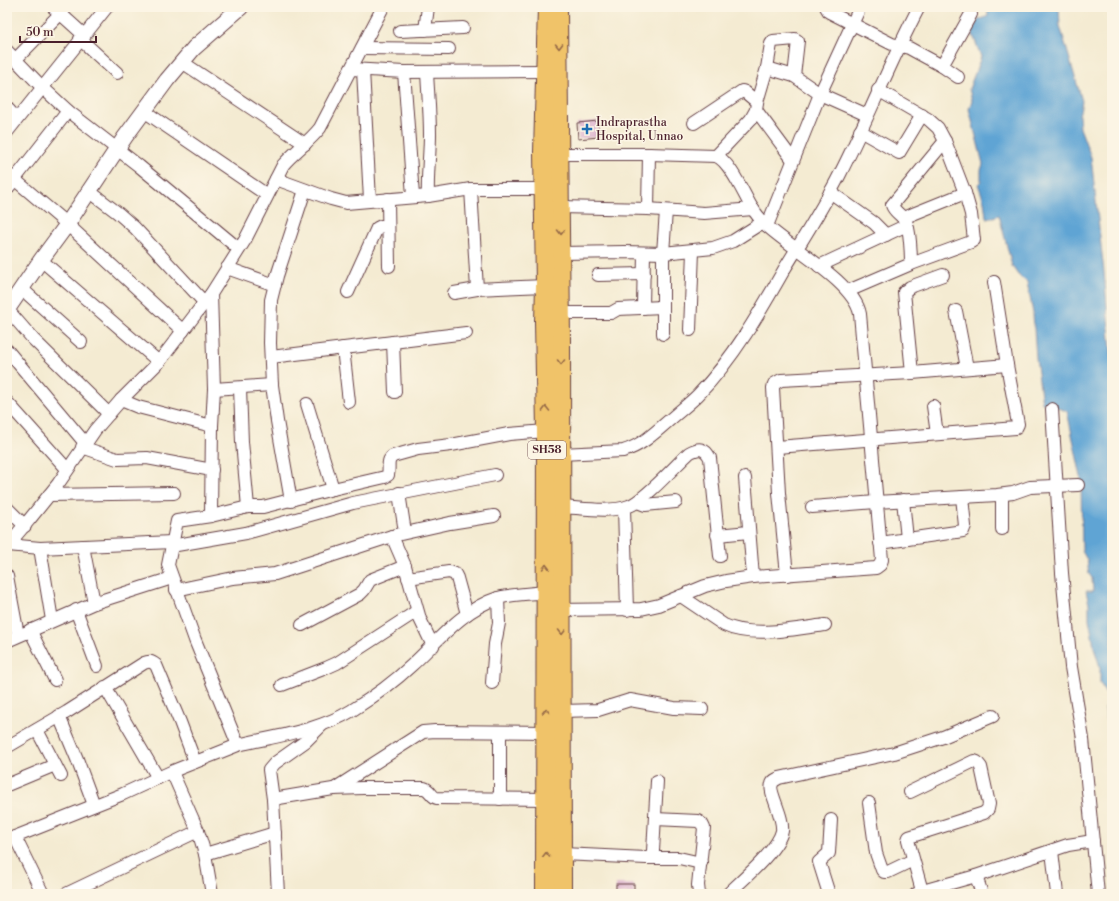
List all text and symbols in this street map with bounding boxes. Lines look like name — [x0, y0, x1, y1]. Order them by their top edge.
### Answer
scale bar — [20, 18, 96, 44]
text: 50 m — [26, 25, 54, 40]
one-way arrow — [555, 43, 563, 49]
place label: Indraprastha Hospital, Unnao — [596, 115, 684, 144]
marker: Indraprastha Hospital, Unnao — [581, 123, 593, 135]
one-way arrow — [557, 229, 565, 235]
one-way arrow — [557, 359, 565, 365]
one-way arrow — [542, 406, 550, 412]
road number: SH58 — [528, 441, 566, 459]
one-way arrow — [542, 564, 550, 570]
one-way arrow — [558, 629, 566, 635]
one-way arrow — [542, 708, 550, 714]
one-way arrow — [542, 852, 550, 858]

